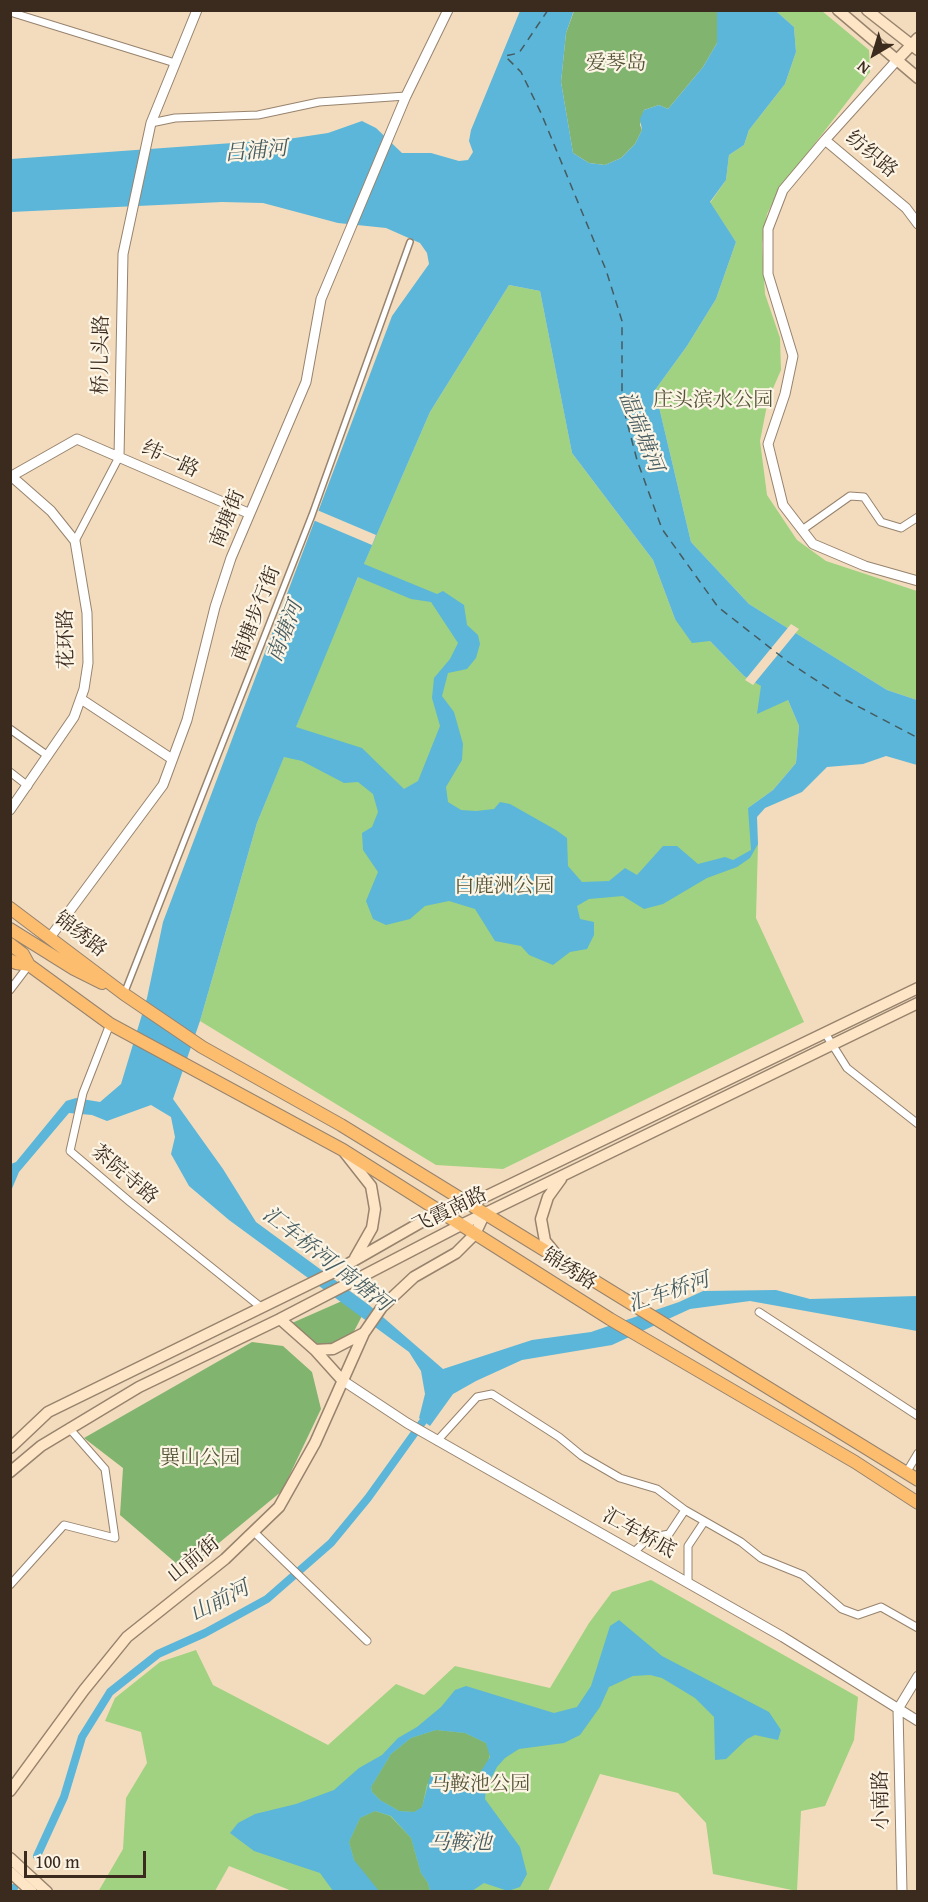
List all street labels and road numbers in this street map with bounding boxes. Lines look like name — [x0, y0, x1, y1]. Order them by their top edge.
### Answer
street label: 纺织路 — [840, 127, 902, 183]
street label: 桥儿头路 — [89, 315, 115, 395]
street label: 纬一路 — [138, 437, 202, 483]
street label: 南塘街 — [206, 487, 250, 551]
street label: 南塘步行街 — [228, 563, 286, 665]
street label: 花环路 — [54, 609, 80, 669]
street label: 锦绣路 — [49, 907, 111, 963]
street label: 茶院寺路 — [86, 1140, 162, 1210]
street label: 飞霞南路 — [409, 1183, 491, 1239]
street label: 锦绣路 — [537, 1244, 601, 1296]
street label: 汇车桥底 — [598, 1504, 680, 1564]
street label: 山前街 — [163, 1532, 225, 1588]
street label: 小南路 — [869, 1770, 895, 1830]

